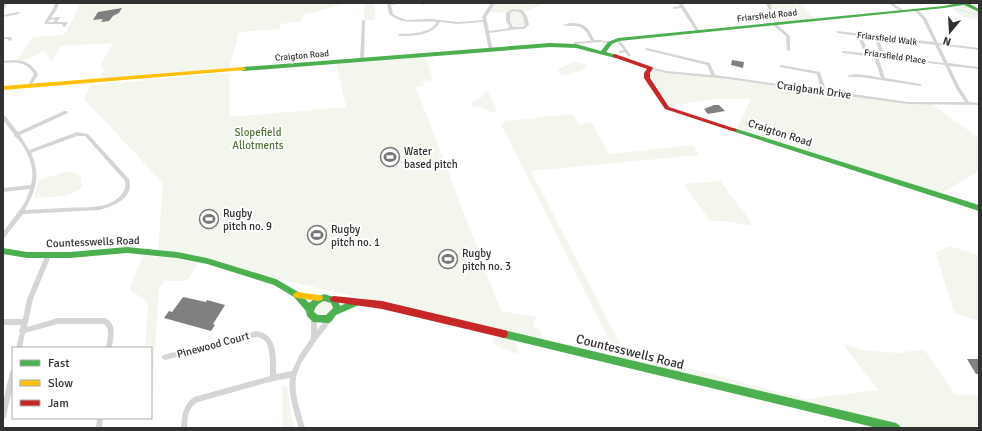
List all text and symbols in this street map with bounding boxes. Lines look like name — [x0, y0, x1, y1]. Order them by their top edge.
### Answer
street label: Friarsfield Road — [736, 7, 798, 25]
north arrow — [930, 12, 970, 52]
street label: Friarsfield Walk — [856, 30, 918, 48]
text: N — [941, 34, 953, 48]
street label: Friarsfield Place — [863, 47, 927, 67]
street label: Craigton Road — [274, 48, 330, 64]
street label: Craigbank Drive — [776, 78, 852, 102]
street label: Craigton Road — [746, 117, 814, 150]
park label: Slopefield Allotments — [232, 126, 284, 152]
place label: Water based pitch — [404, 145, 458, 171]
sports icon: Water based pitch — [379, 146, 401, 168]
place label: Rugby pitch no. 9 — [223, 207, 272, 233]
sports icon: Rugby pitch no. 9 — [198, 208, 220, 230]
place label: Rugby pitch no. 1 — [331, 223, 380, 249]
sports icon: Rugby pitch no. 1 — [306, 224, 328, 246]
street label: Countesswells Road — [46, 234, 140, 250]
place label: Rugby pitch no. 3 — [462, 247, 511, 273]
sports icon: Rugby pitch no. 3 — [437, 248, 459, 270]
street label: Pinewood Court — [175, 329, 251, 361]
street label: Countesswells Road — [574, 331, 686, 373]
legend — [12, 347, 152, 419]
text: Fast — [48, 356, 69, 371]
text: Slow — [48, 376, 73, 391]
text: Jam — [48, 396, 69, 411]

